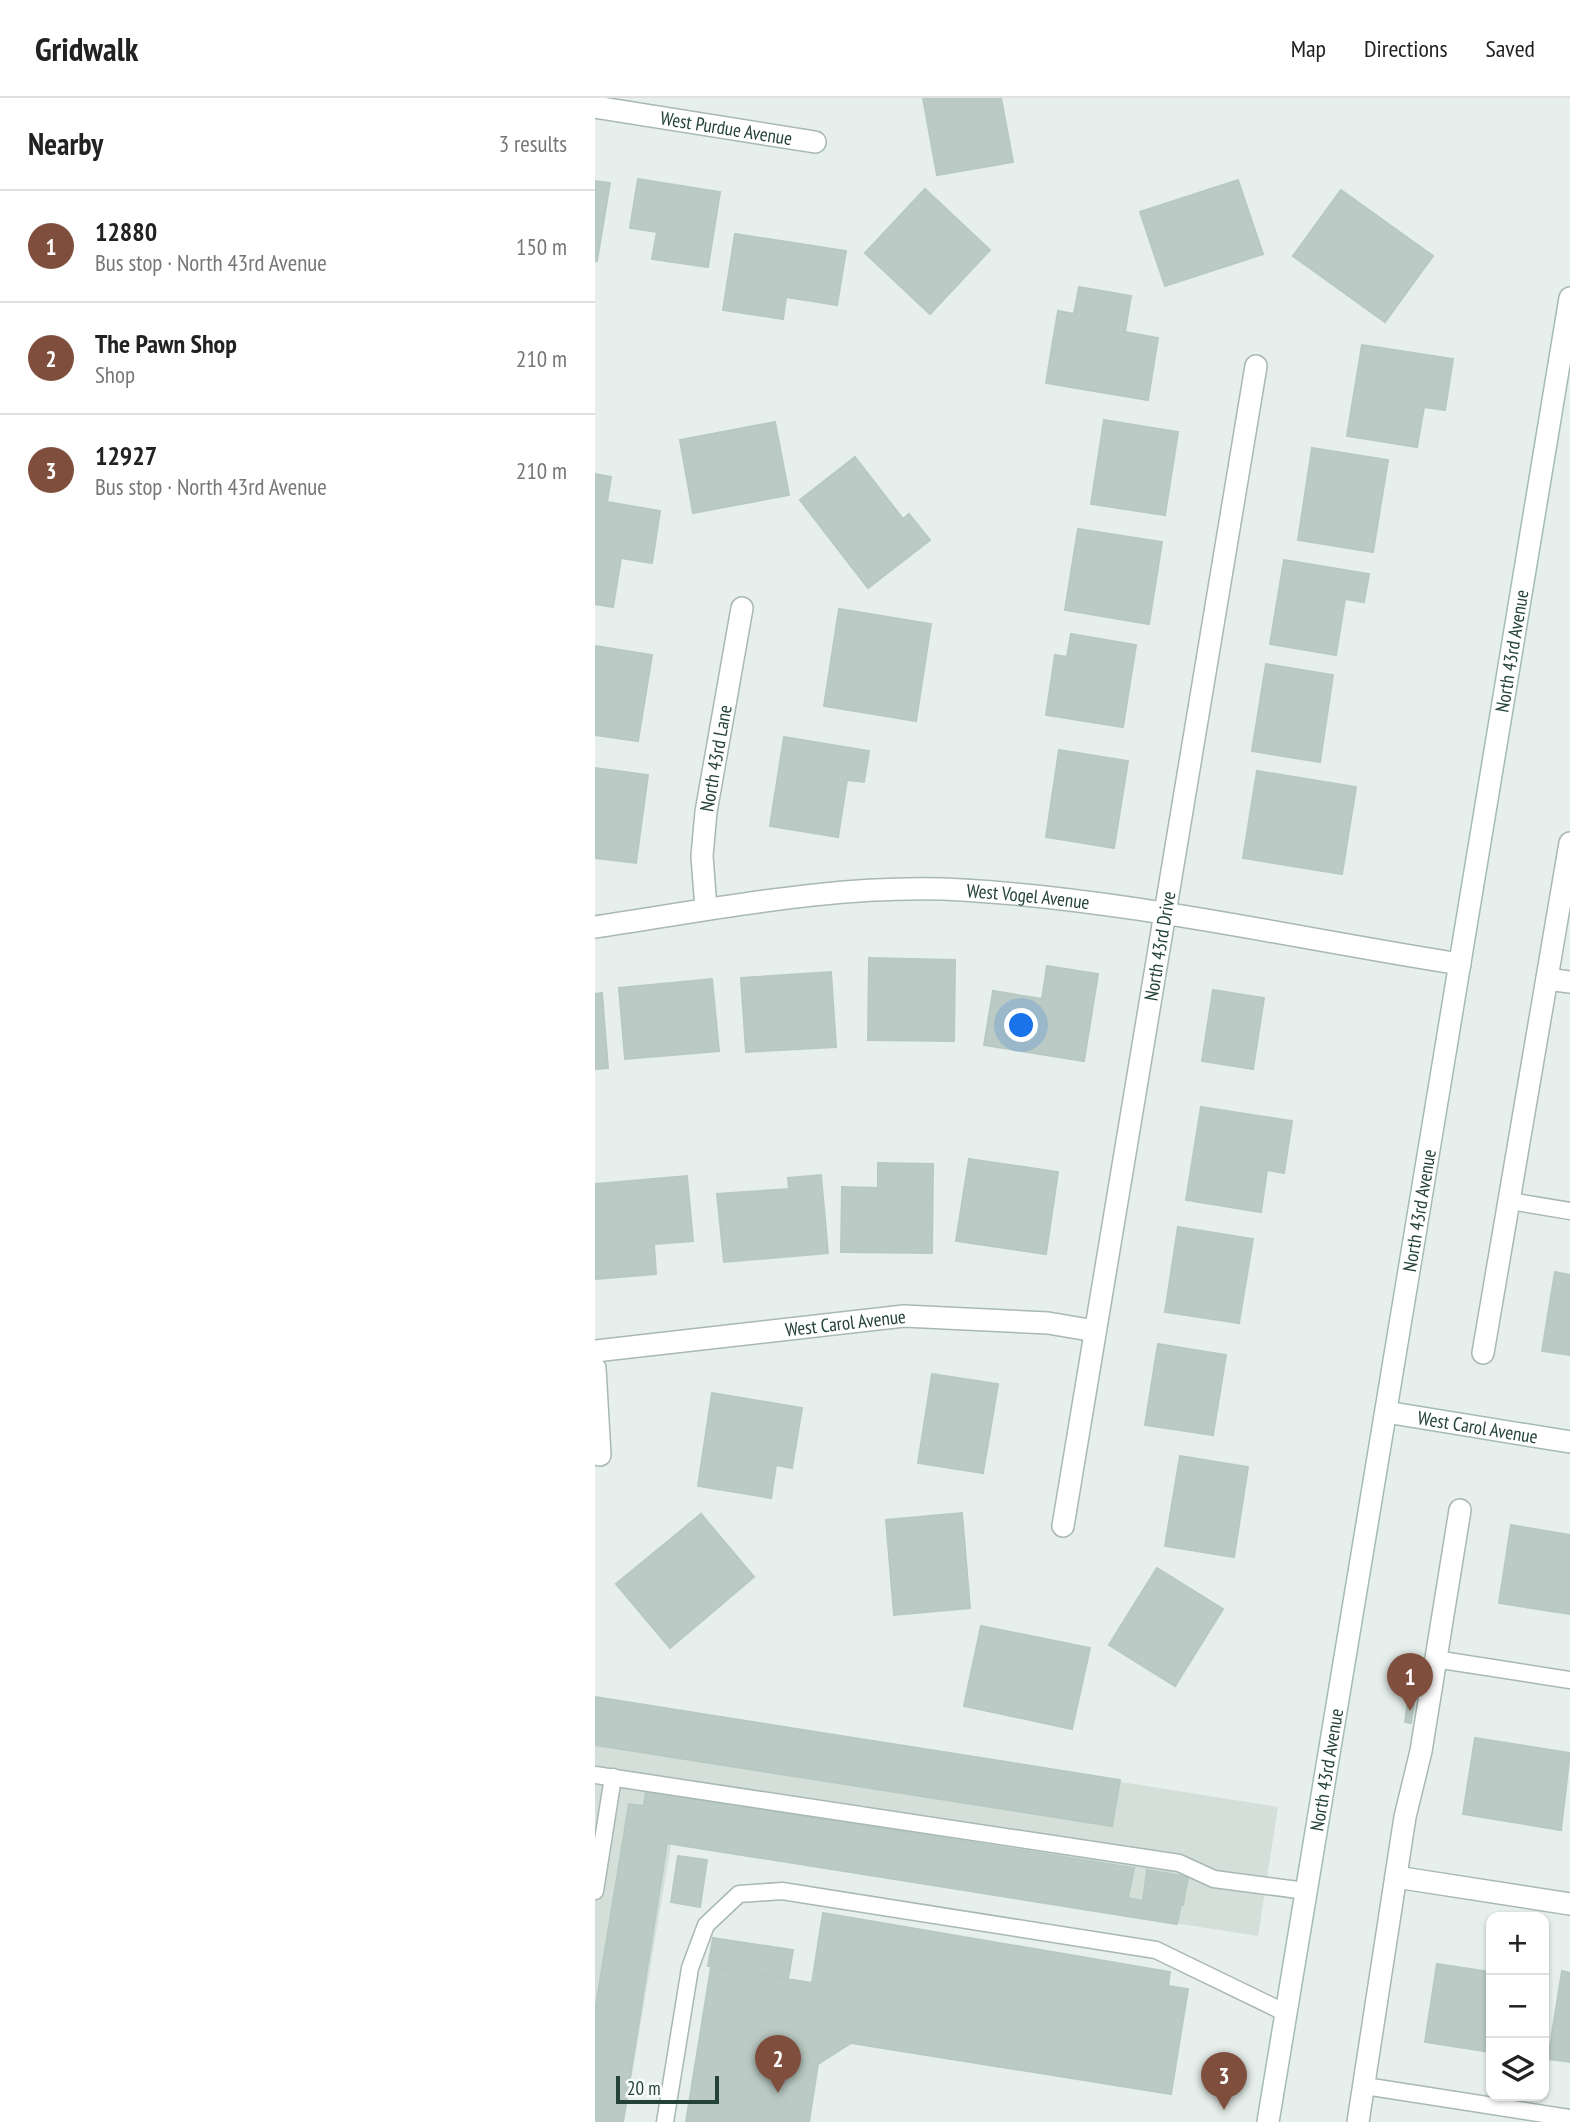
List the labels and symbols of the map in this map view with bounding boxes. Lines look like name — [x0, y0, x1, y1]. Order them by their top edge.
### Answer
street label: West Purdue Avenue — [659, 106, 794, 150]
street label: North 43rd Avenue — [1490, 588, 1534, 714]
street label: North 43rd Lane — [694, 703, 737, 813]
street label: West Vogel Avenue — [966, 878, 1091, 914]
street label: North 43rd Drive — [1139, 889, 1180, 1003]
your location — [1004, 1008, 1038, 1042]
street label: North 43rd Avenue — [1397, 1147, 1441, 1274]
street label: West Carol Avenue — [784, 1304, 907, 1341]
street label: West Carol Avenue — [1416, 1405, 1540, 1449]
pin: 1 — [1387, 1653, 1433, 1711]
street label: North 43rd Avenue — [1304, 1707, 1348, 1833]
pin: 2 — [755, 2035, 801, 2093]
pin: 3 — [1201, 2052, 1247, 2110]
scale bar — [616, 2073, 719, 2105]

